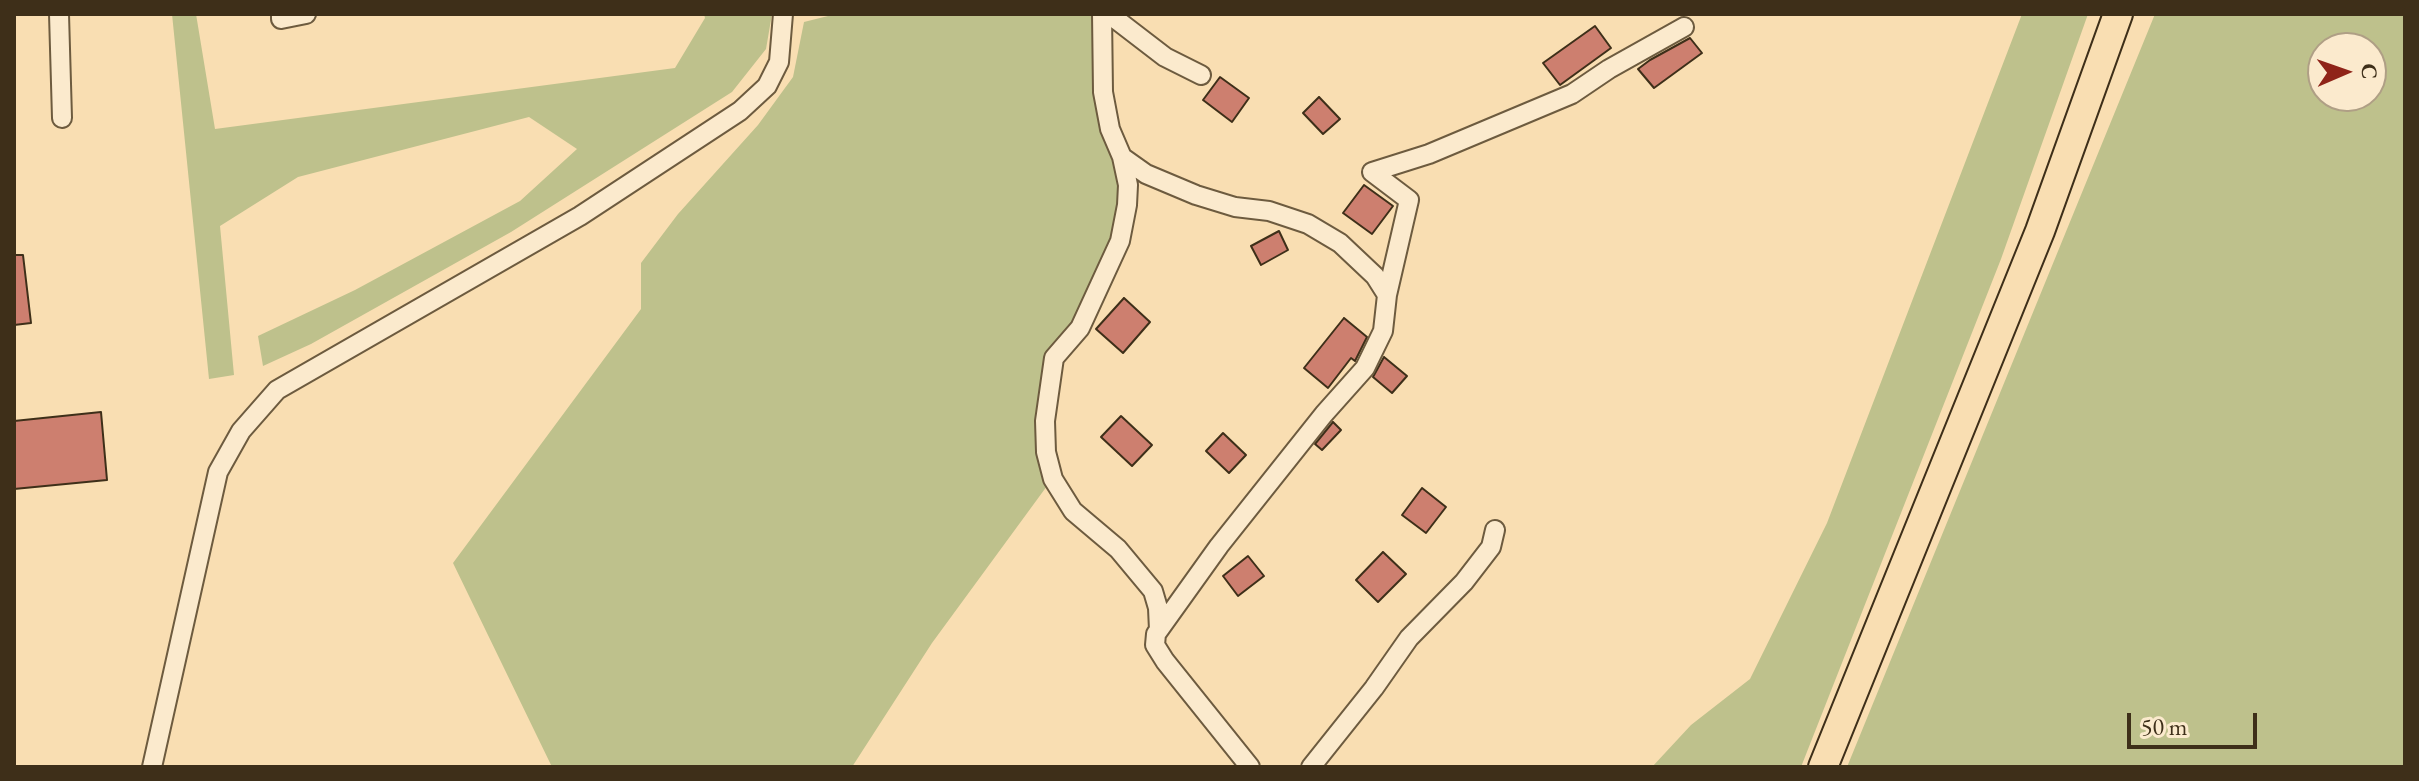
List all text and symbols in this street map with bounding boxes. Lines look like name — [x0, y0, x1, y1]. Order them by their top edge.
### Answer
north arrow — [2307, 32, 2387, 112]
text: С — [2355, 63, 2384, 80]
scale bar — [2131, 697, 2261, 747]
text: 50 m — [2141, 711, 2188, 742]

